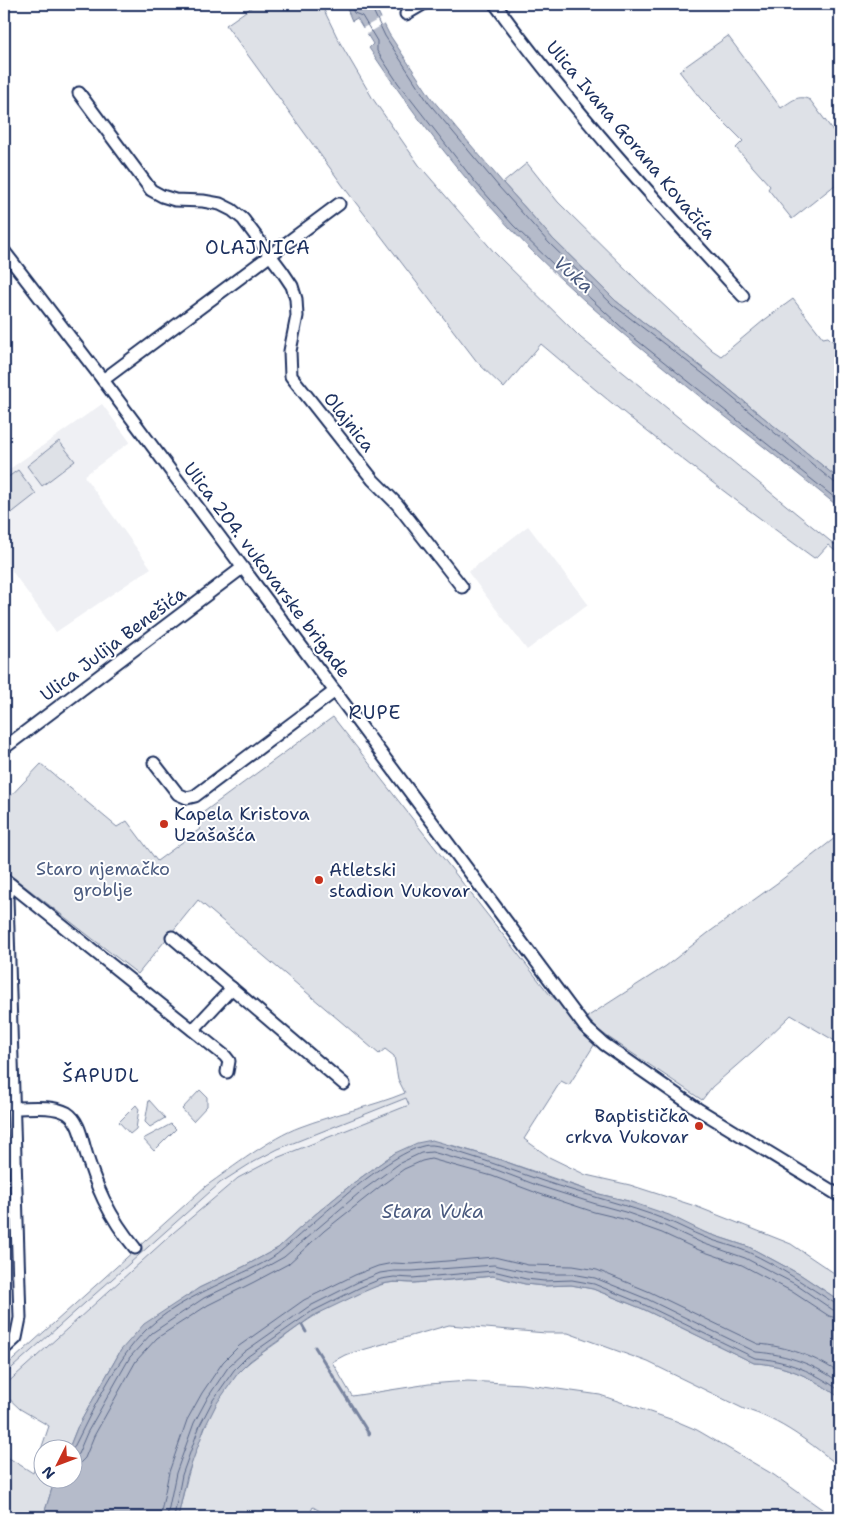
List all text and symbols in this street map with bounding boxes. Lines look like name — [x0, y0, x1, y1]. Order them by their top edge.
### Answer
street label: Ulica Ivana Gorana Kovačića — [541, 36, 721, 244]
district label: OLAJNICA — [205, 235, 311, 260]
water label: Vuka — [548, 250, 599, 299]
street label: Olajnica — [318, 387, 380, 457]
street label: Ulica 204. vukovarske brigade — [178, 457, 356, 683]
street label: Ulica Julija Benešića — [35, 581, 191, 707]
district label: RUPE — [349, 700, 401, 725]
place label: Kapela Kristova Uzašašća — [174, 802, 310, 847]
marker: Kapela Kristova Uzašašća — [158, 818, 170, 830]
park label: Staro njemačko groblje — [36, 857, 170, 902]
place label: Atletski stadion Vukovar — [329, 858, 471, 903]
marker: Atletski stadion Vukovar — [313, 874, 325, 886]
district label: ŠAPUDL — [62, 1062, 140, 1088]
place label: Baptistička crkva Vukovar — [565, 1104, 689, 1149]
marker: Baptistička crkva Vukovar — [693, 1120, 705, 1132]
water label: Stara Vuka — [382, 1199, 484, 1224]
north arrow — [32, 1438, 82, 1488]
text: N — [38, 1463, 59, 1483]

